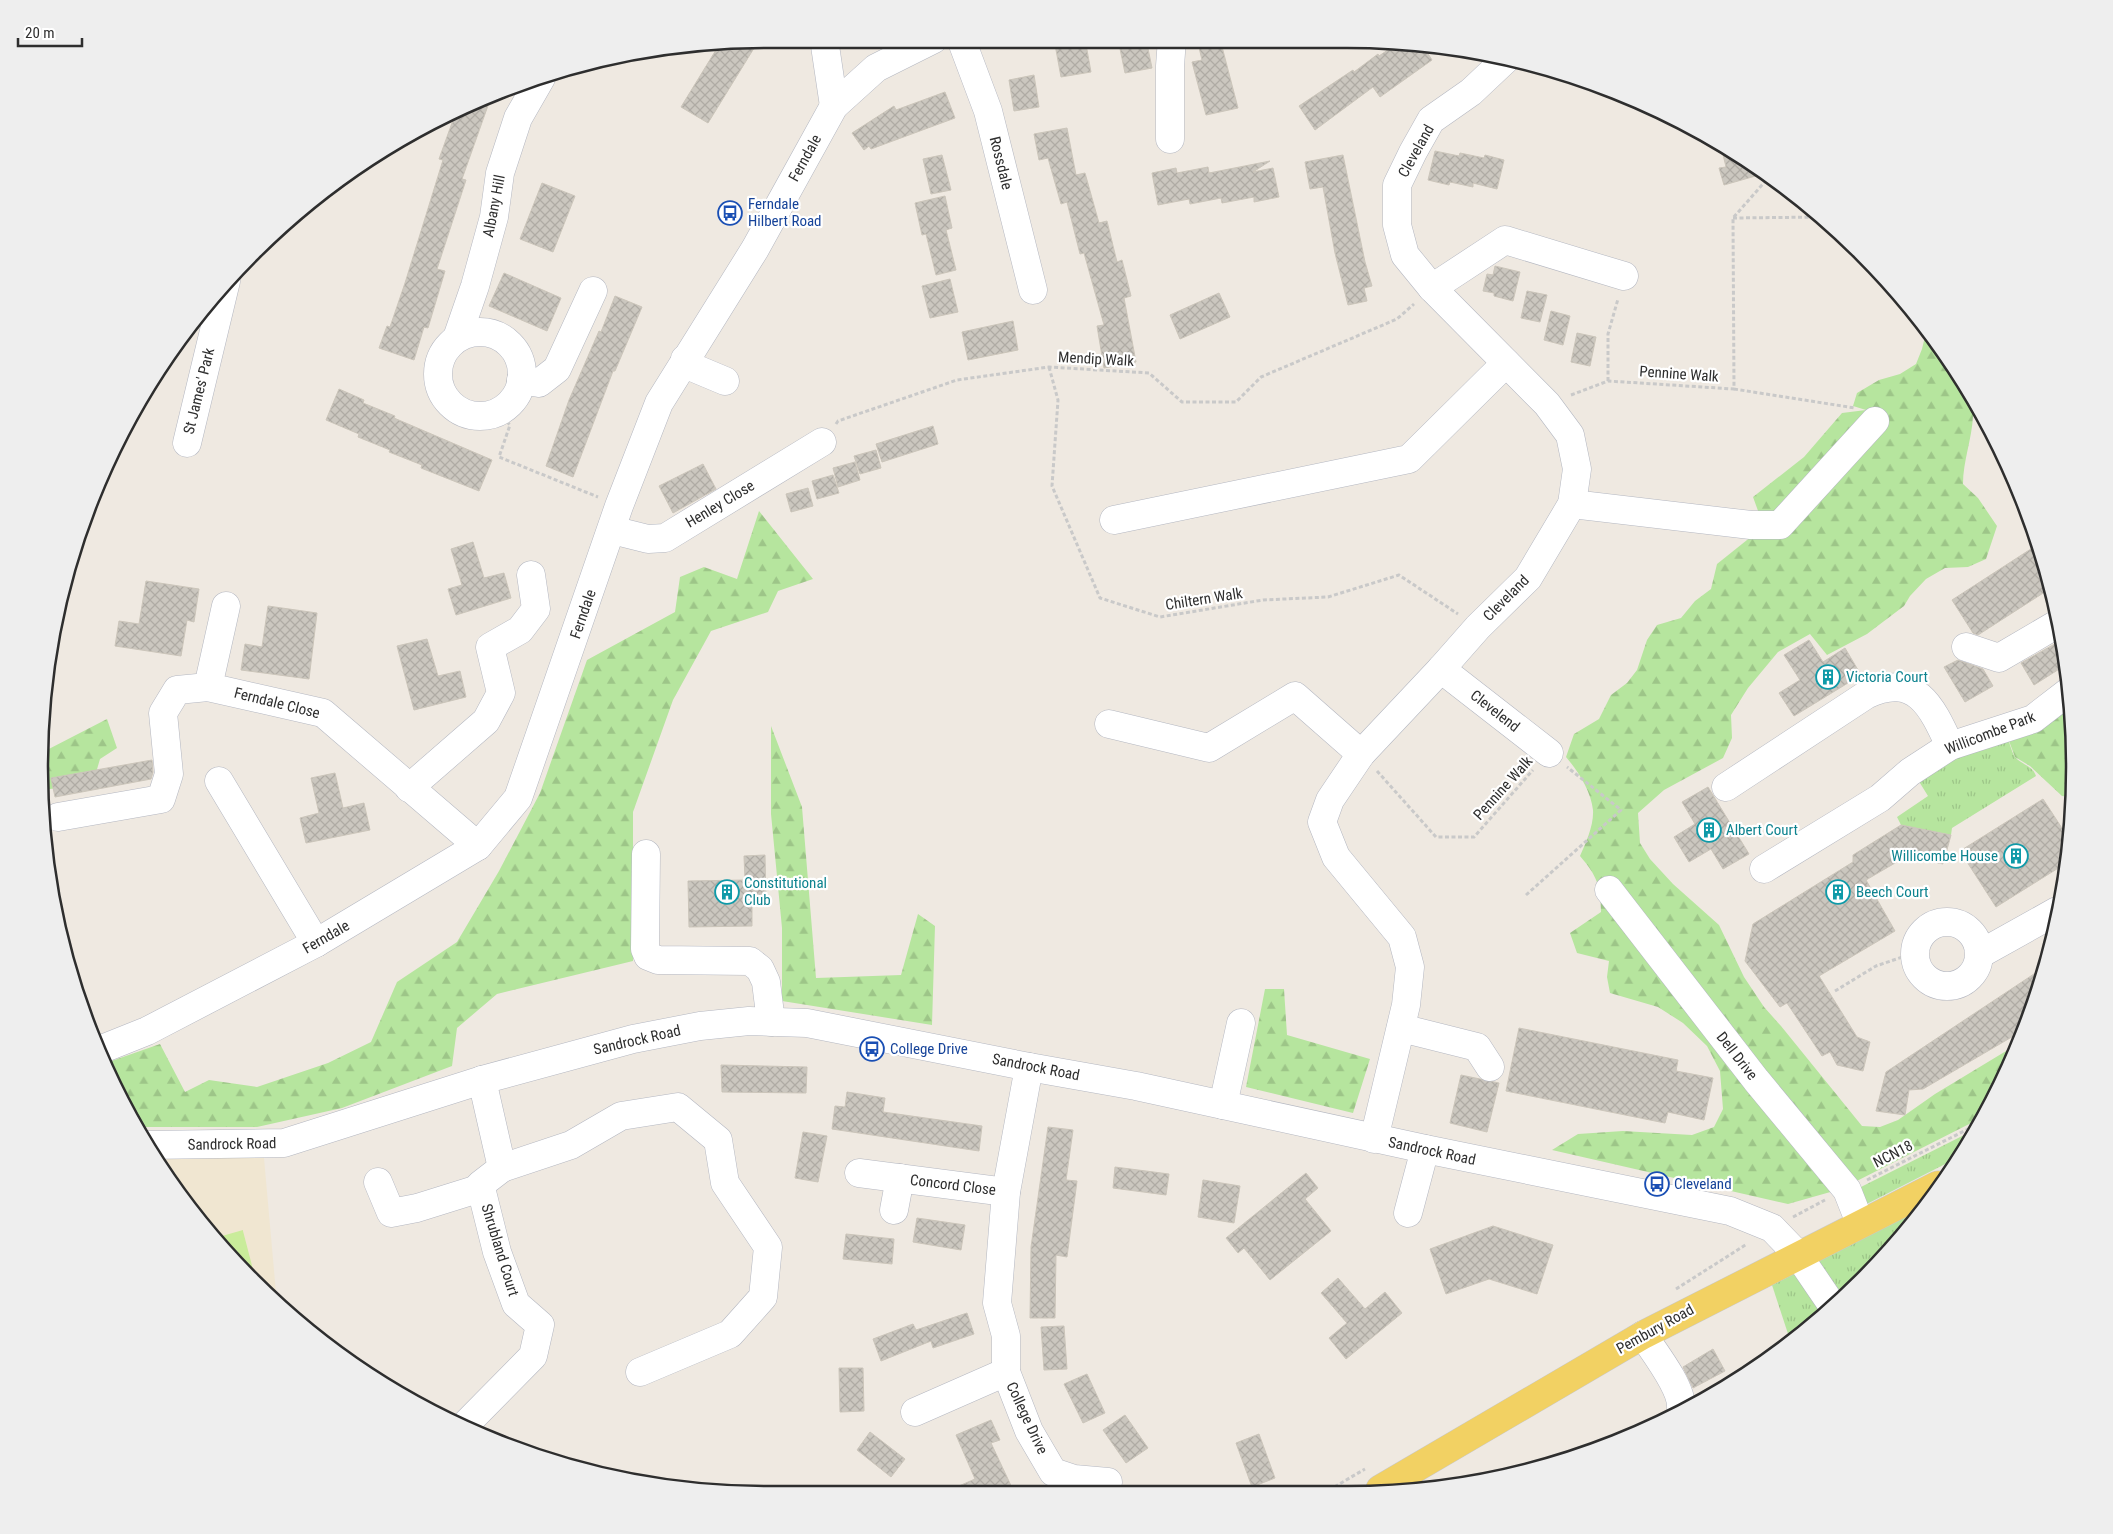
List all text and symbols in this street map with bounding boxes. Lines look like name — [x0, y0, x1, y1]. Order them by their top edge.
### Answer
scale bar — [18, 15, 81, 47]
text: 20 m — [25, 24, 55, 42]
street label: Cleveland — [1394, 121, 1438, 181]
street label: Ferndale — [785, 131, 825, 185]
street label: Rossdale — [986, 134, 1016, 192]
street label: Albany Hill — [479, 173, 509, 239]
place label: Ferndale Hilbert Road — [748, 195, 822, 230]
bus stop icon: Ferndale Hilbert Road — [717, 200, 743, 226]
street label: St James' Park — [180, 346, 218, 436]
street label: Mendip Walk — [1058, 348, 1135, 370]
street label: Pennine Walk — [1639, 362, 1720, 386]
street label: Henley Close — [682, 476, 758, 532]
street label: Cleveland — [1479, 571, 1533, 625]
street label: Chiltern Walk — [1164, 584, 1244, 614]
street label: Ferndale — [566, 587, 600, 641]
building icon: Victoria Court — [1815, 664, 1841, 690]
place label: Victoria Court — [1846, 668, 1928, 686]
street label: Ferndale Close — [232, 684, 322, 722]
street label: Clevelend — [1467, 686, 1523, 736]
street label: Willicombe Park — [1942, 707, 2038, 759]
street label: Pennine Walk — [1470, 752, 1536, 824]
building icon: Albert Court — [1696, 817, 1722, 843]
place label: Albert Court — [1726, 821, 1798, 839]
building icon: Willicombe House — [2003, 843, 2029, 869]
place label: Willicombe House — [1891, 847, 1998, 865]
place label: Constitutional Club — [744, 874, 827, 909]
building icon: Constitutional Club — [714, 879, 740, 905]
building icon: Beech Court — [1825, 879, 1851, 905]
place label: Beech Court — [1856, 883, 1929, 901]
street label: Ferndale — [299, 916, 353, 958]
street label: Sandrock Road — [592, 1021, 682, 1059]
street label: Dell Drive — [1713, 1028, 1761, 1084]
bus stop icon: College Drive — [859, 1036, 885, 1062]
place label: College Drive — [890, 1040, 968, 1058]
street label: Sandrock Road — [991, 1050, 1081, 1084]
street label: Sandrock Road — [1387, 1133, 1477, 1169]
street label: Sandrock Road — [187, 1134, 277, 1154]
street label: NCN18 — [1870, 1136, 1916, 1172]
street label: Concord Close — [909, 1171, 997, 1199]
bus stop icon: Cleveland — [1644, 1171, 1670, 1197]
place label: Cleveland — [1674, 1175, 1732, 1193]
street label: Shrubland Court — [477, 1202, 523, 1298]
street label: Pembury Road — [1613, 1300, 1697, 1358]
street label: College Drive — [1002, 1379, 1052, 1457]

